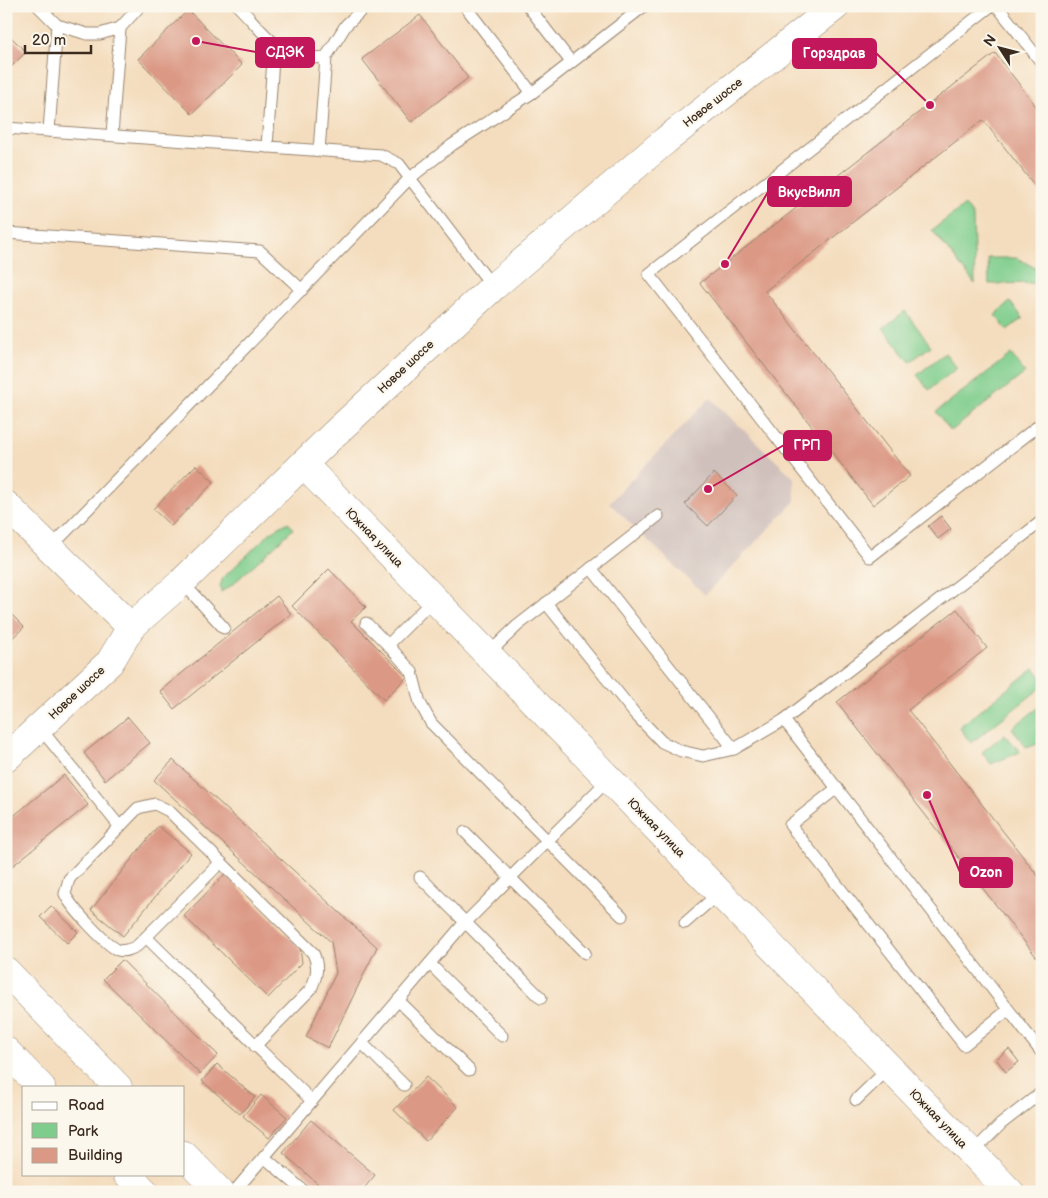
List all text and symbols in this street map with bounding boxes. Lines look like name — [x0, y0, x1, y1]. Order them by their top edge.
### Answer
scale bar — [25, 22, 91, 54]
north arrow — [976, 22, 1026, 72]
text: 20 m — [32, 31, 66, 50]
text: N — [980, 31, 1000, 50]
callout: СДЭК — [256, 38, 314, 67]
callout: Горздрав — [793, 39, 876, 68]
text: СДЭК — [266, 44, 305, 61]
text: Горздрав — [803, 45, 866, 62]
street label: Новое шоссе — [680, 75, 746, 131]
callout: ВкусВилл — [768, 177, 851, 206]
text: ВкусВилл — [778, 184, 841, 201]
street label: Новое шоссе — [375, 337, 438, 397]
callout: ГРП — [784, 431, 831, 460]
text: ГРП — [793, 437, 821, 454]
street label: Южная улица — [342, 505, 406, 571]
street label: Новое шоссе — [46, 663, 109, 723]
street label: Южная улица — [624, 795, 688, 861]
callout: Ozon — [960, 858, 1012, 887]
text: Ozon — [970, 864, 1002, 881]
legend — [22, 1086, 185, 1176]
street label: Южная улица — [906, 1086, 970, 1152]
text: Road — [68, 1096, 104, 1115]
text: Park — [68, 1122, 99, 1141]
text: Building — [68, 1146, 123, 1165]

